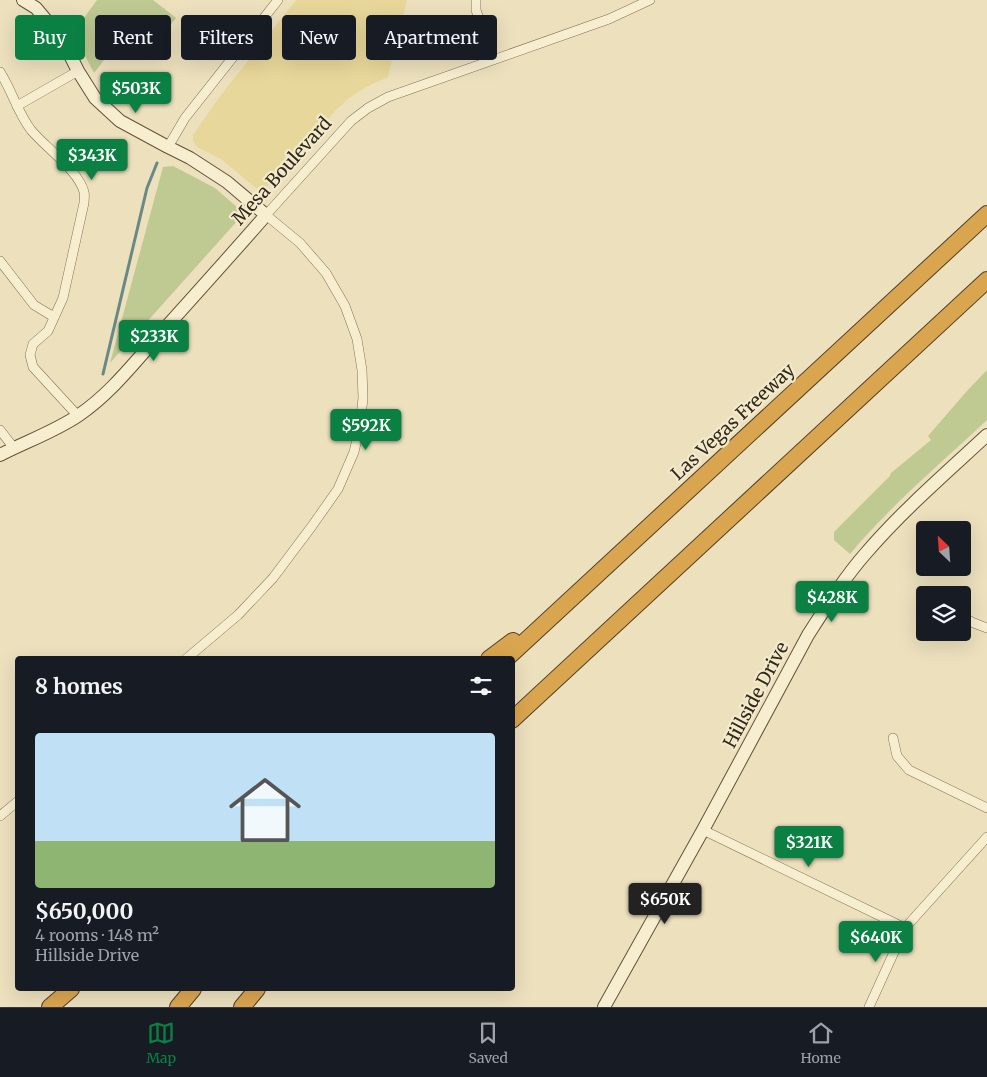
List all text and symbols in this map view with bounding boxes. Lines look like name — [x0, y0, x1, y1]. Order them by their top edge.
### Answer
chip: Buy — [15, 15, 85, 60]
chip: Rent — [95, 15, 171, 60]
chip: Filters — [181, 15, 272, 60]
chip: New — [282, 15, 356, 60]
chip: Apartment — [366, 15, 497, 60]
pin: $503K — [101, 72, 171, 114]
text: $503K — [111, 78, 161, 98]
street label: Mesa Boulevard — [227, 112, 336, 230]
pin: $343K — [57, 138, 127, 181]
text: $343K — [68, 145, 116, 165]
pin: $233K — [119, 320, 189, 362]
text: $233K — [130, 326, 178, 346]
street label: Las Vegas Freeway — [666, 358, 800, 485]
pin: $592K — [331, 408, 401, 451]
text: $592K — [341, 415, 391, 435]
north arrow — [916, 521, 971, 576]
map controls — [916, 521, 971, 641]
pin: $428K — [797, 580, 867, 623]
button: layers — [916, 586, 971, 641]
text: $428K — [807, 587, 857, 607]
street label: Hillside Drive — [718, 638, 793, 752]
icon: filters — [467, 672, 495, 700]
text: 8 homes — [35, 673, 123, 700]
icon: home — [220, 765, 310, 855]
pin: $321K — [774, 826, 844, 868]
text: $321K — [786, 832, 833, 852]
pin: $650K — [630, 882, 700, 925]
text: $650K — [640, 889, 690, 909]
text: $650,000 — [35, 898, 133, 925]
pin: $640K — [841, 920, 911, 963]
text: 4 rooms · 148 m² — [35, 925, 159, 945]
text: $640K — [850, 927, 902, 947]
text: Hillside Drive — [35, 945, 139, 965]
tab: Map — [146, 1019, 176, 1067]
tab: Saved — [468, 1019, 508, 1067]
tab: Home — [800, 1019, 841, 1067]

